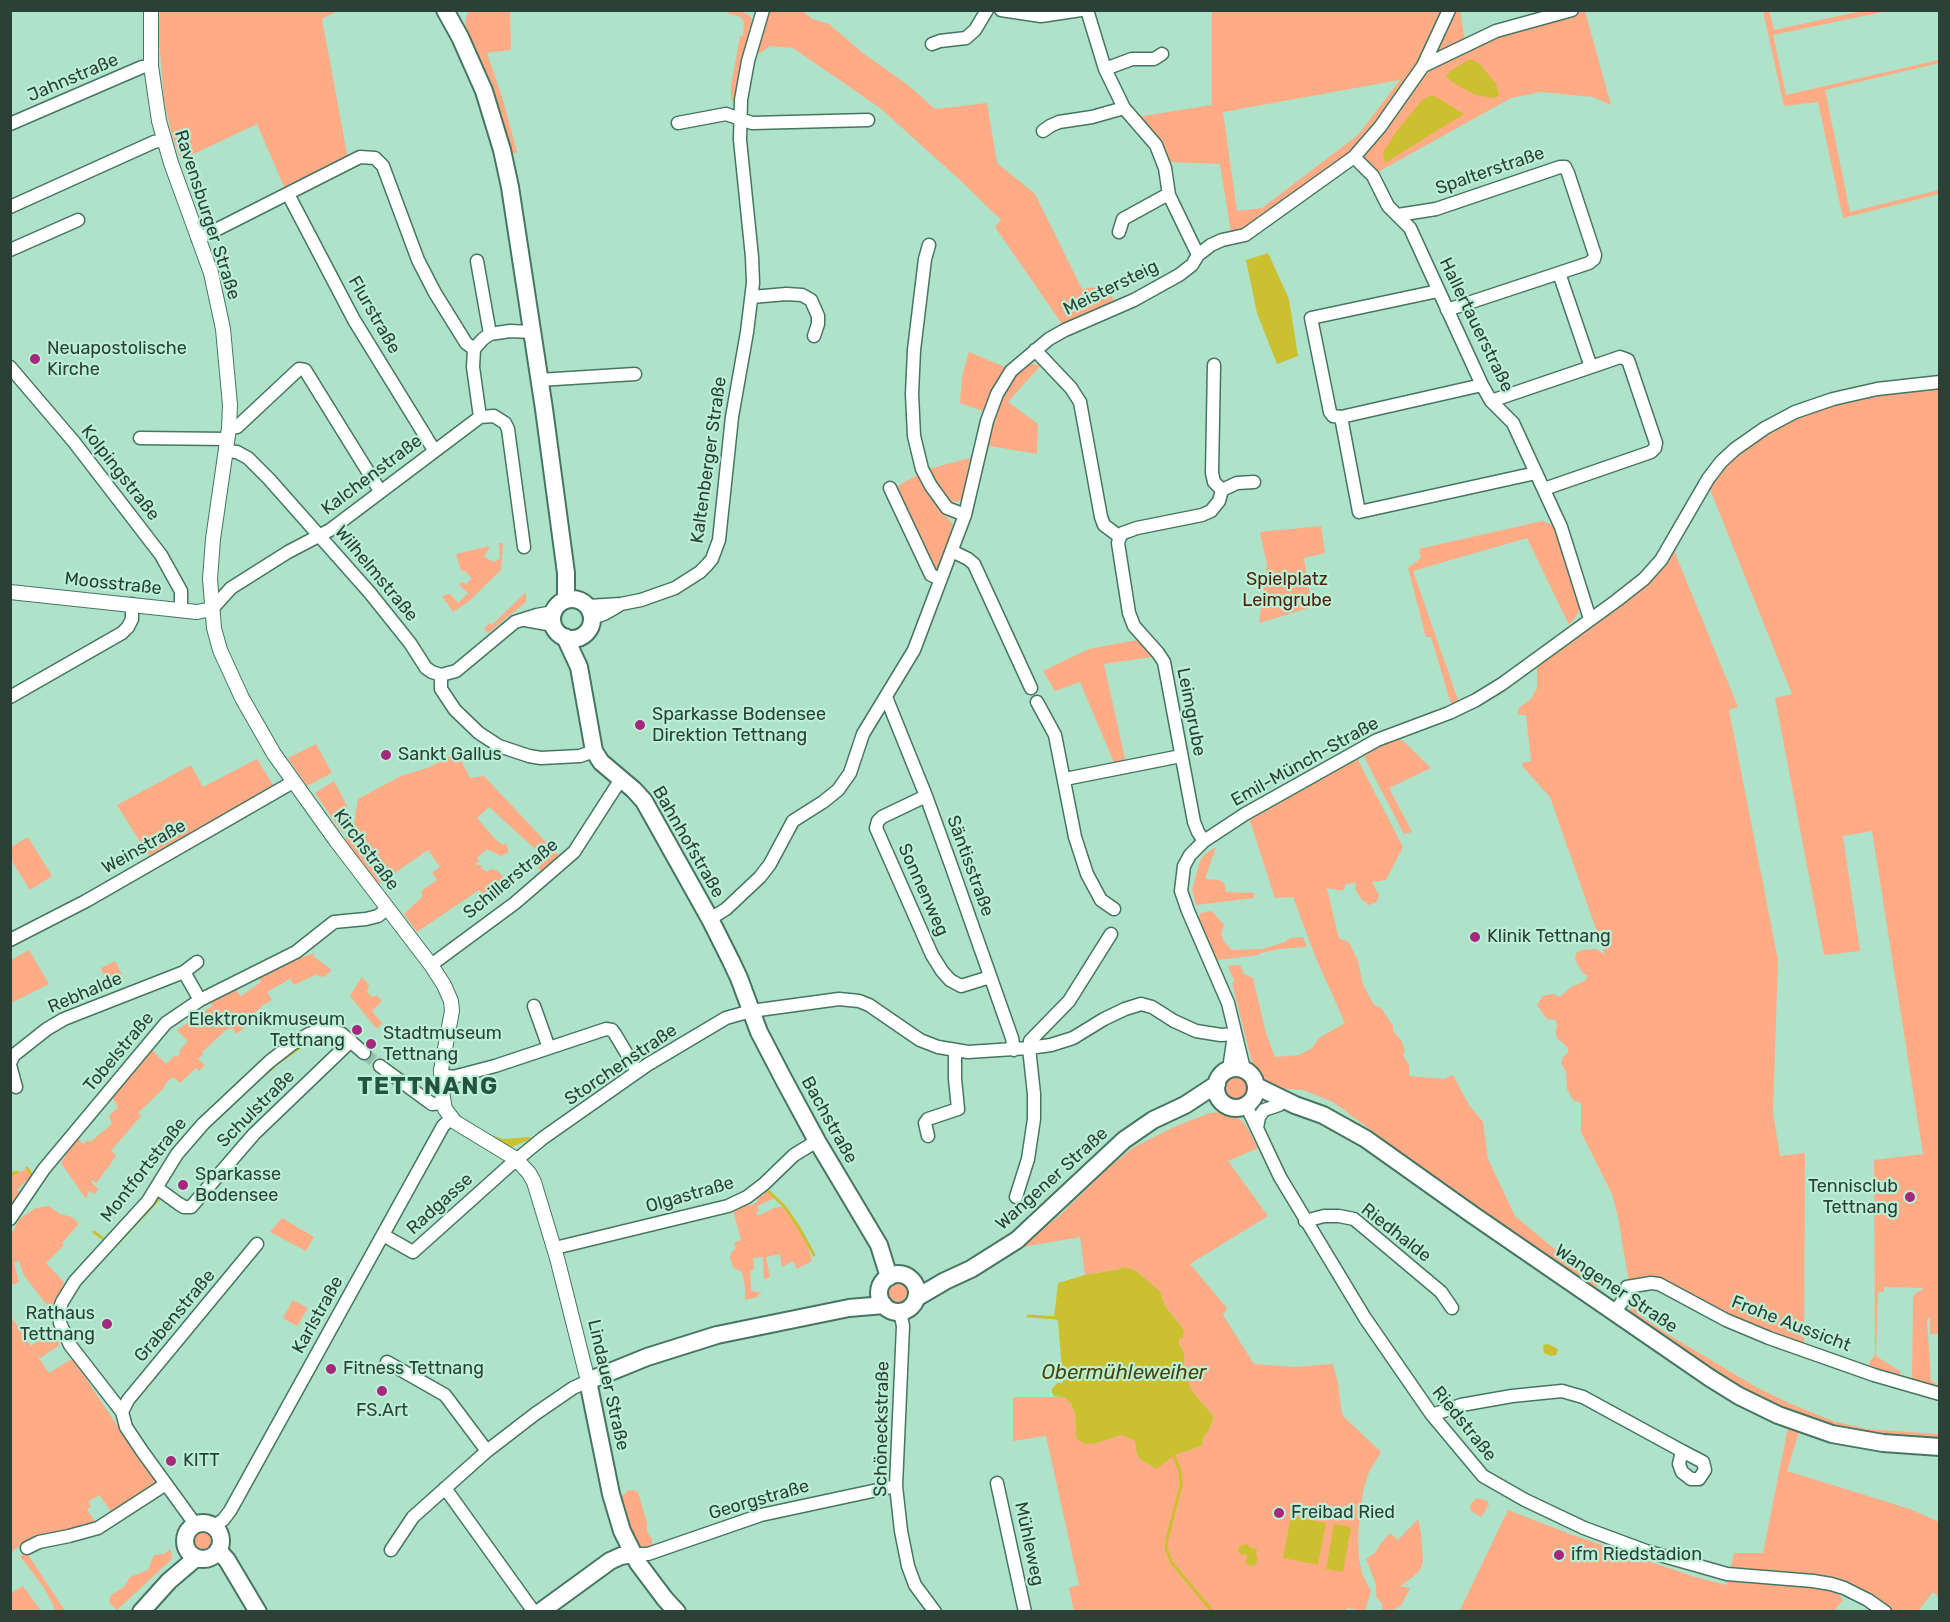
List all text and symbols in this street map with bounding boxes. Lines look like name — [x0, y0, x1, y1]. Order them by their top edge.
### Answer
street label: Jahnstraße — [24, 49, 122, 107]
street label: Ravensburger Straße — [169, 127, 245, 303]
street label: Spalterstraße — [1433, 142, 1547, 200]
street label: Hallertauerstraße — [1434, 254, 1518, 396]
street label: Meistersteig — [1060, 256, 1162, 320]
street label: Flurstraße — [343, 272, 405, 358]
place label: Neuapostolische Kirche — [47, 338, 187, 380]
marker: Neuapostolische Kirche — [28, 352, 42, 366]
street label: Kaltenberger Straße — [687, 375, 731, 545]
street label: Kolpingstraße — [76, 421, 164, 525]
street label: Kalchenstraße — [317, 430, 427, 520]
street label: Wilhelmstraße — [330, 522, 422, 626]
street label: Moosstraße — [63, 568, 163, 600]
park label: Spielplatz Leimgrube — [1242, 569, 1332, 612]
street label: Leimgrube — [1172, 666, 1210, 758]
place label: Sparkasse Bodensee Direktion Tettnang — [652, 704, 826, 746]
street label: Emil-Münch-Straße — [1228, 713, 1382, 811]
marker: Sparkasse Bodensee Direktion Tettnang — [633, 718, 647, 732]
place label: Sankt Gallus — [398, 744, 502, 766]
marker: Sankt Gallus — [379, 748, 393, 762]
street label: Bahnhofstraße — [647, 782, 729, 902]
street label: Kirchstraße — [328, 805, 404, 895]
street label: Säntisstraße — [942, 813, 998, 919]
street label: Weinstraße — [98, 815, 190, 879]
street label: Schillerstraße — [459, 834, 563, 924]
street label: Sonnenweg — [893, 840, 953, 940]
place label: Klinik Tettnang — [1487, 926, 1611, 948]
marker: Klinik Tettnang — [1468, 930, 1482, 944]
street label: Rebhalde — [45, 968, 125, 1018]
street label: Tobelstraße — [79, 1008, 159, 1096]
place label: Elektronikmuseum Tettnang — [189, 1009, 345, 1052]
street label: Storchenstraße — [561, 1020, 681, 1110]
marker: Elektronikmuseum Tettnang — [350, 1023, 364, 1037]
place label: Stadtmuseum Tettnang — [383, 1023, 502, 1066]
marker: Stadtmuseum Tettnang — [364, 1037, 378, 1051]
street label: Schulstraße — [213, 1066, 299, 1152]
district label: TETTNANG — [357, 1073, 499, 1101]
street label: Bachstraße — [796, 1073, 862, 1167]
street label: Montfortstraße — [96, 1113, 192, 1227]
street label: Wangener Straße — [991, 1123, 1113, 1235]
place label: Sparkasse Bodensee — [195, 1164, 281, 1206]
street label: Radgasse — [402, 1169, 478, 1239]
street label: Olgastraße — [643, 1172, 737, 1218]
place label: Tennisclub Tettnang — [1808, 1176, 1898, 1218]
marker: Sparkasse Bodensee — [176, 1178, 190, 1192]
marker: Tennisclub Tettnang — [1903, 1190, 1917, 1204]
street label: Riedhalde — [1357, 1199, 1435, 1267]
street label: Wangener Straße — [1550, 1240, 1682, 1338]
street label: Grabenstraße — [130, 1265, 220, 1367]
street label: Karlstraße — [288, 1272, 348, 1358]
street label: Frohe Aussicht — [1728, 1291, 1854, 1357]
place label: Rathaus Tettnang — [20, 1303, 95, 1346]
marker: Rathaus Tettnang — [100, 1317, 114, 1331]
street label: Lindauer Straße — [582, 1317, 634, 1453]
place label: Fitness Tettnang — [343, 1358, 484, 1380]
street label: Schöneckstraße — [870, 1361, 894, 1497]
water label: Obermühleweiher — [1042, 1361, 1206, 1385]
marker: Fitness Tettnang — [324, 1362, 338, 1376]
street label: Riedstraße — [1427, 1382, 1501, 1466]
marker: FS.Art — [375, 1384, 389, 1398]
place label: FS.Art — [356, 1400, 408, 1422]
place label: KITT — [183, 1450, 220, 1472]
marker: KITT — [164, 1454, 178, 1468]
street label: Georgstraße — [706, 1475, 812, 1525]
street label: Mühleweg — [1010, 1500, 1048, 1588]
place label: Freibad Ried — [1291, 1502, 1395, 1524]
marker: Freibad Ried — [1272, 1506, 1286, 1520]
place label: ifm Riedstadion — [1571, 1544, 1702, 1566]
marker: ifm Riedstadion — [1552, 1548, 1566, 1562]

